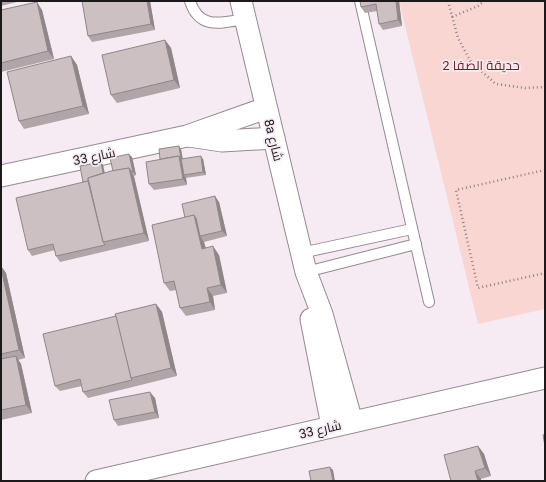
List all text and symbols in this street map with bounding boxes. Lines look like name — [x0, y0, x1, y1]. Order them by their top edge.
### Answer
park label: حديقة الصفا 2 — [442, 58, 520, 73]
street label: 8a شارع — [260, 118, 286, 163]
street label: شارع 33 — [71, 145, 117, 169]
street label: شارع 33 — [297, 417, 343, 443]

